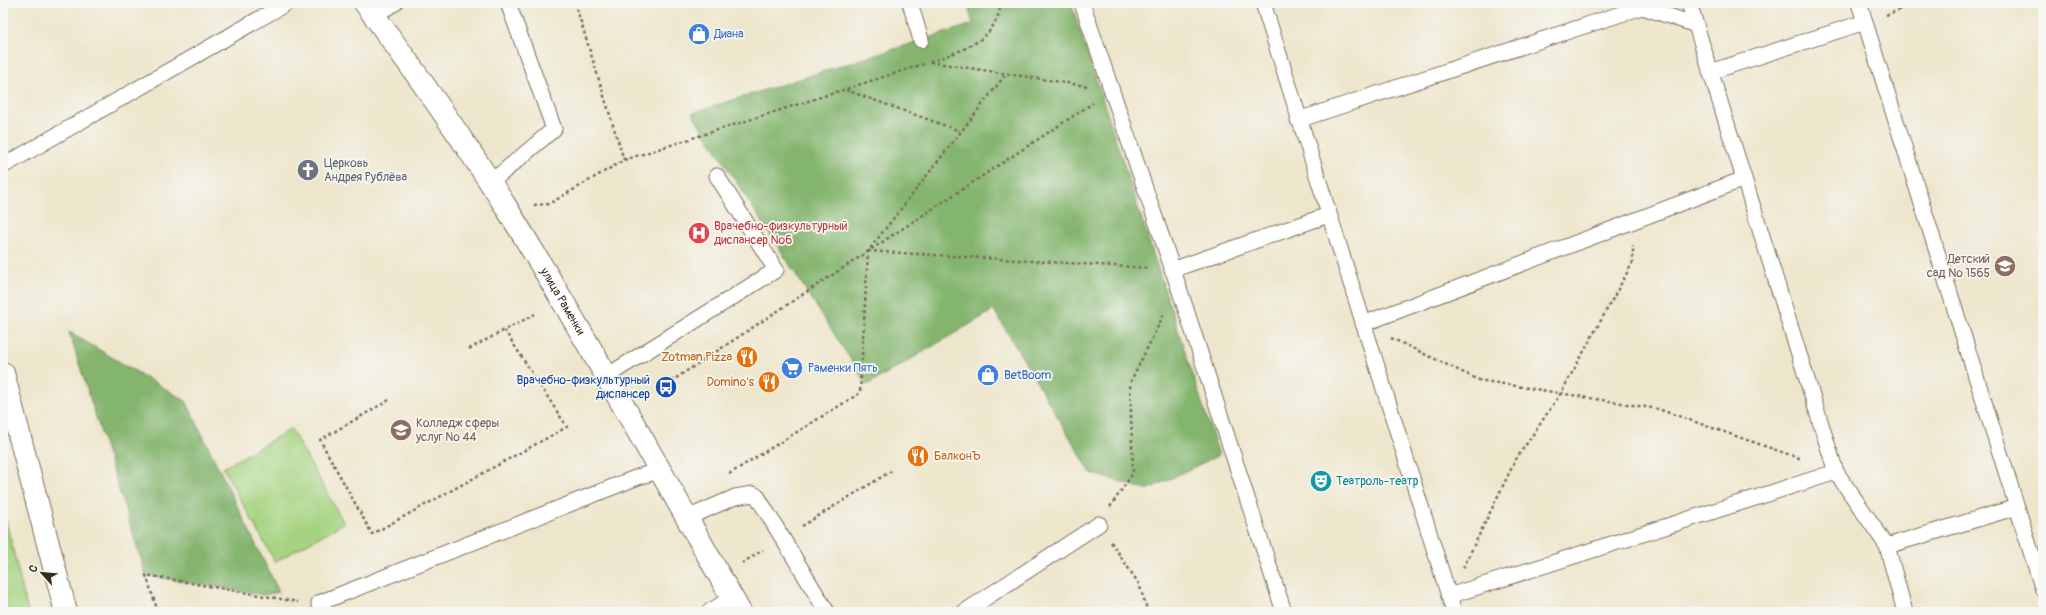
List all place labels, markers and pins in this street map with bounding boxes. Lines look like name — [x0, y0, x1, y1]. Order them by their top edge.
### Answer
shop icon: Диана — [686, 21, 712, 47]
place label: Диана — [713, 27, 744, 42]
place label: Церковь Андрея Рублёва — [324, 156, 407, 185]
church icon: Церковь Андрея Рублёва — [295, 157, 321, 183]
place label: Врачебно-физкультурный диспансер №6 — [714, 219, 848, 248]
hospital icon: Врачебно-физкультурный диспансер №6 — [686, 220, 712, 246]
place label: Детский сад № 1565 — [1927, 252, 1990, 281]
school or university icon: Детский сад № 1565 — [1992, 253, 2018, 279]
restaurant icon: Zotman Pizza — [734, 344, 760, 370]
place label: Zotman Pizza — [661, 350, 732, 365]
supermarket icon: Раменки Пять — [779, 355, 805, 381]
place label: Раменки Пять — [808, 361, 878, 376]
shop icon: BetBoom — [975, 362, 1001, 388]
place label: BetBoom — [1004, 368, 1052, 383]
restaurant icon: Domino's — [756, 369, 782, 395]
place label: Врачебно-физкультурный диспансер — [517, 373, 650, 402]
bus stop icon: Врачебно-физкультурный диспансер — [653, 374, 679, 400]
place label: Domino's — [707, 375, 755, 390]
place label: Колледж сферы услуг № 44 — [415, 416, 500, 445]
school or university icon: Колледж сферы услуг № 44 — [388, 417, 414, 443]
restaurant icon: БалконЪ — [905, 443, 931, 469]
place label: БалконЪ — [934, 449, 981, 464]
theatre icon: Театроль-театр — [1308, 468, 1334, 494]
place label: Театроль-театр — [1336, 474, 1419, 489]

